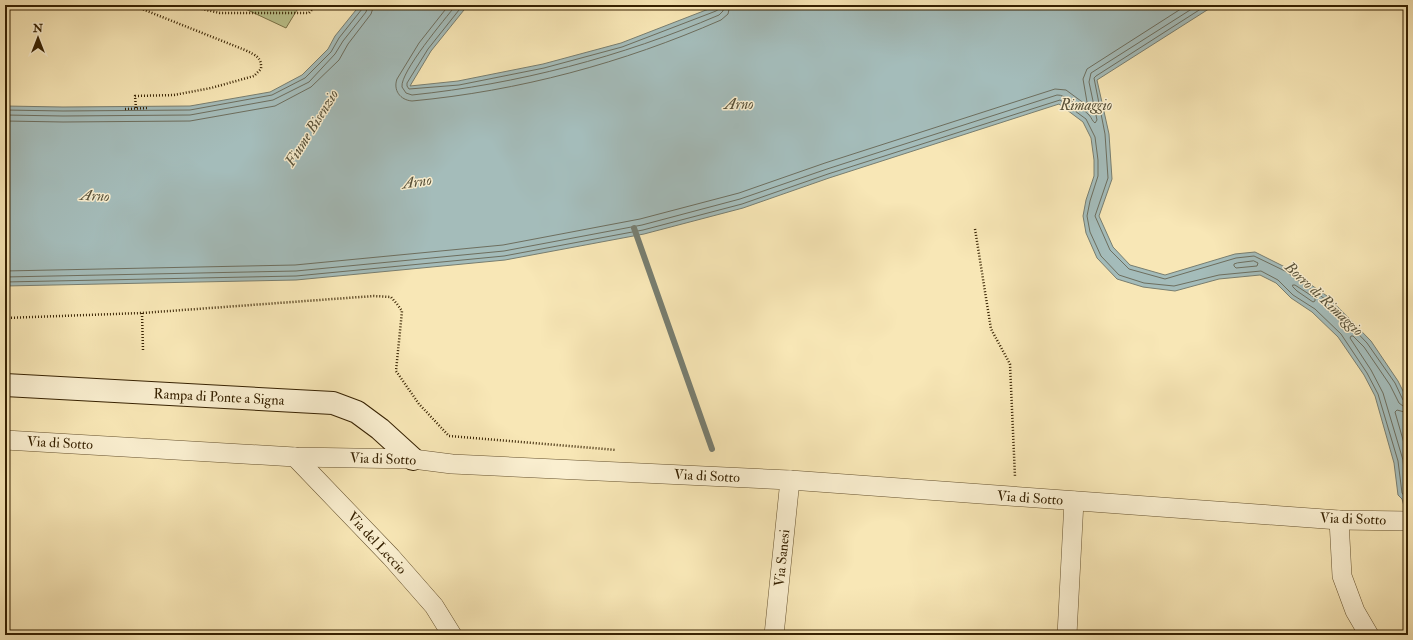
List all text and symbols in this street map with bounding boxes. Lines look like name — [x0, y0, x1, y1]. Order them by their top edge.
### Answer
north arrow — [18, 18, 58, 58]
text: N — [32, 22, 44, 35]
water label: Fiume Bisenzio — [280, 86, 343, 171]
water label: Arno — [722, 95, 754, 114]
water label: Rimaggio — [1059, 96, 1112, 115]
water label: Arno — [399, 171, 433, 194]
water label: Arno — [78, 186, 110, 206]
water label: Borro di Rimaggio — [1280, 257, 1367, 340]
street label: Rampa di Ponte a Signa — [153, 385, 285, 410]
street label: Via di Sotto — [27, 433, 94, 453]
street label: Via di Sotto — [350, 449, 417, 469]
street label: Via di Sotto — [674, 466, 741, 486]
street label: Via di Sotto — [996, 487, 1064, 509]
street label: Via del Leccio — [344, 508, 410, 578]
street label: Via di Sotto — [1320, 509, 1387, 529]
street label: Via Sanesi — [771, 528, 793, 587]

